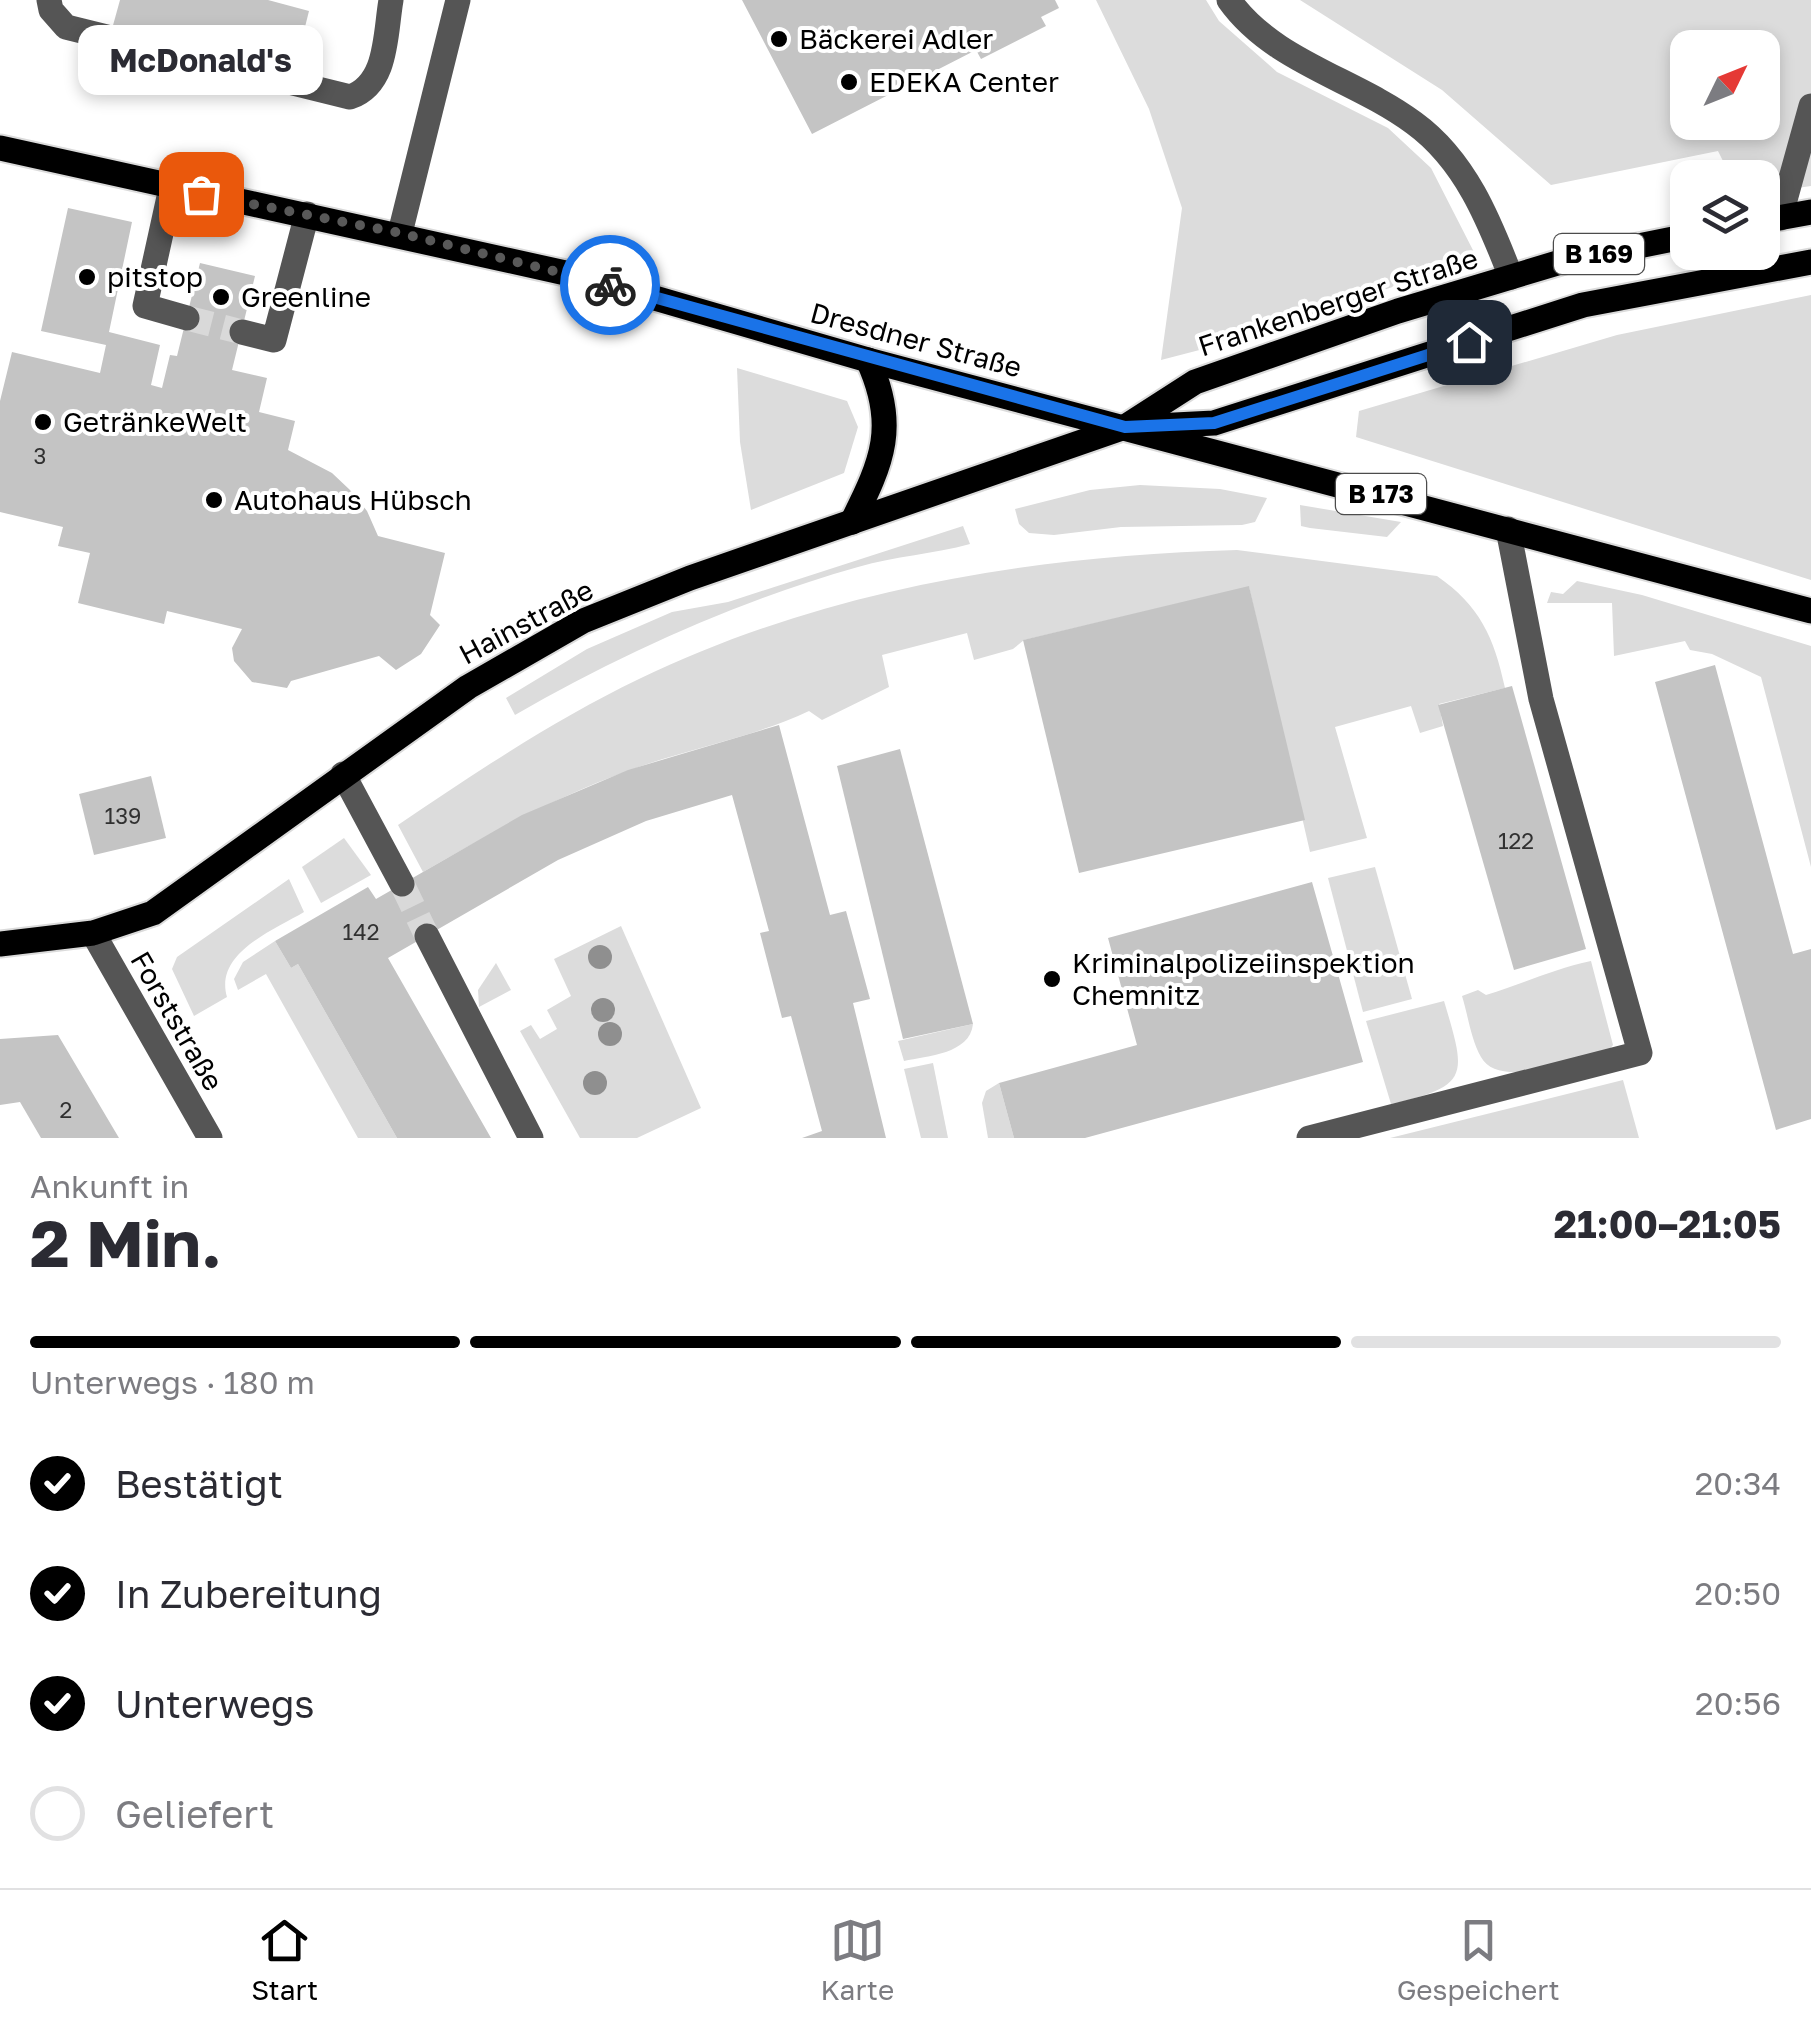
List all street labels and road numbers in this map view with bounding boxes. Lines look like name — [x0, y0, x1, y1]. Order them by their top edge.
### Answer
road number: B 169 — [1554, 234, 1644, 274]
street label: Frankenberger Straße — [1194, 241, 1482, 362]
street label: Dresdner Straße — [807, 295, 1025, 384]
road number: B 173 — [1336, 474, 1426, 514]
street label: Hainstraße — [453, 573, 598, 671]
street label: Forststraße — [124, 945, 231, 1096]

